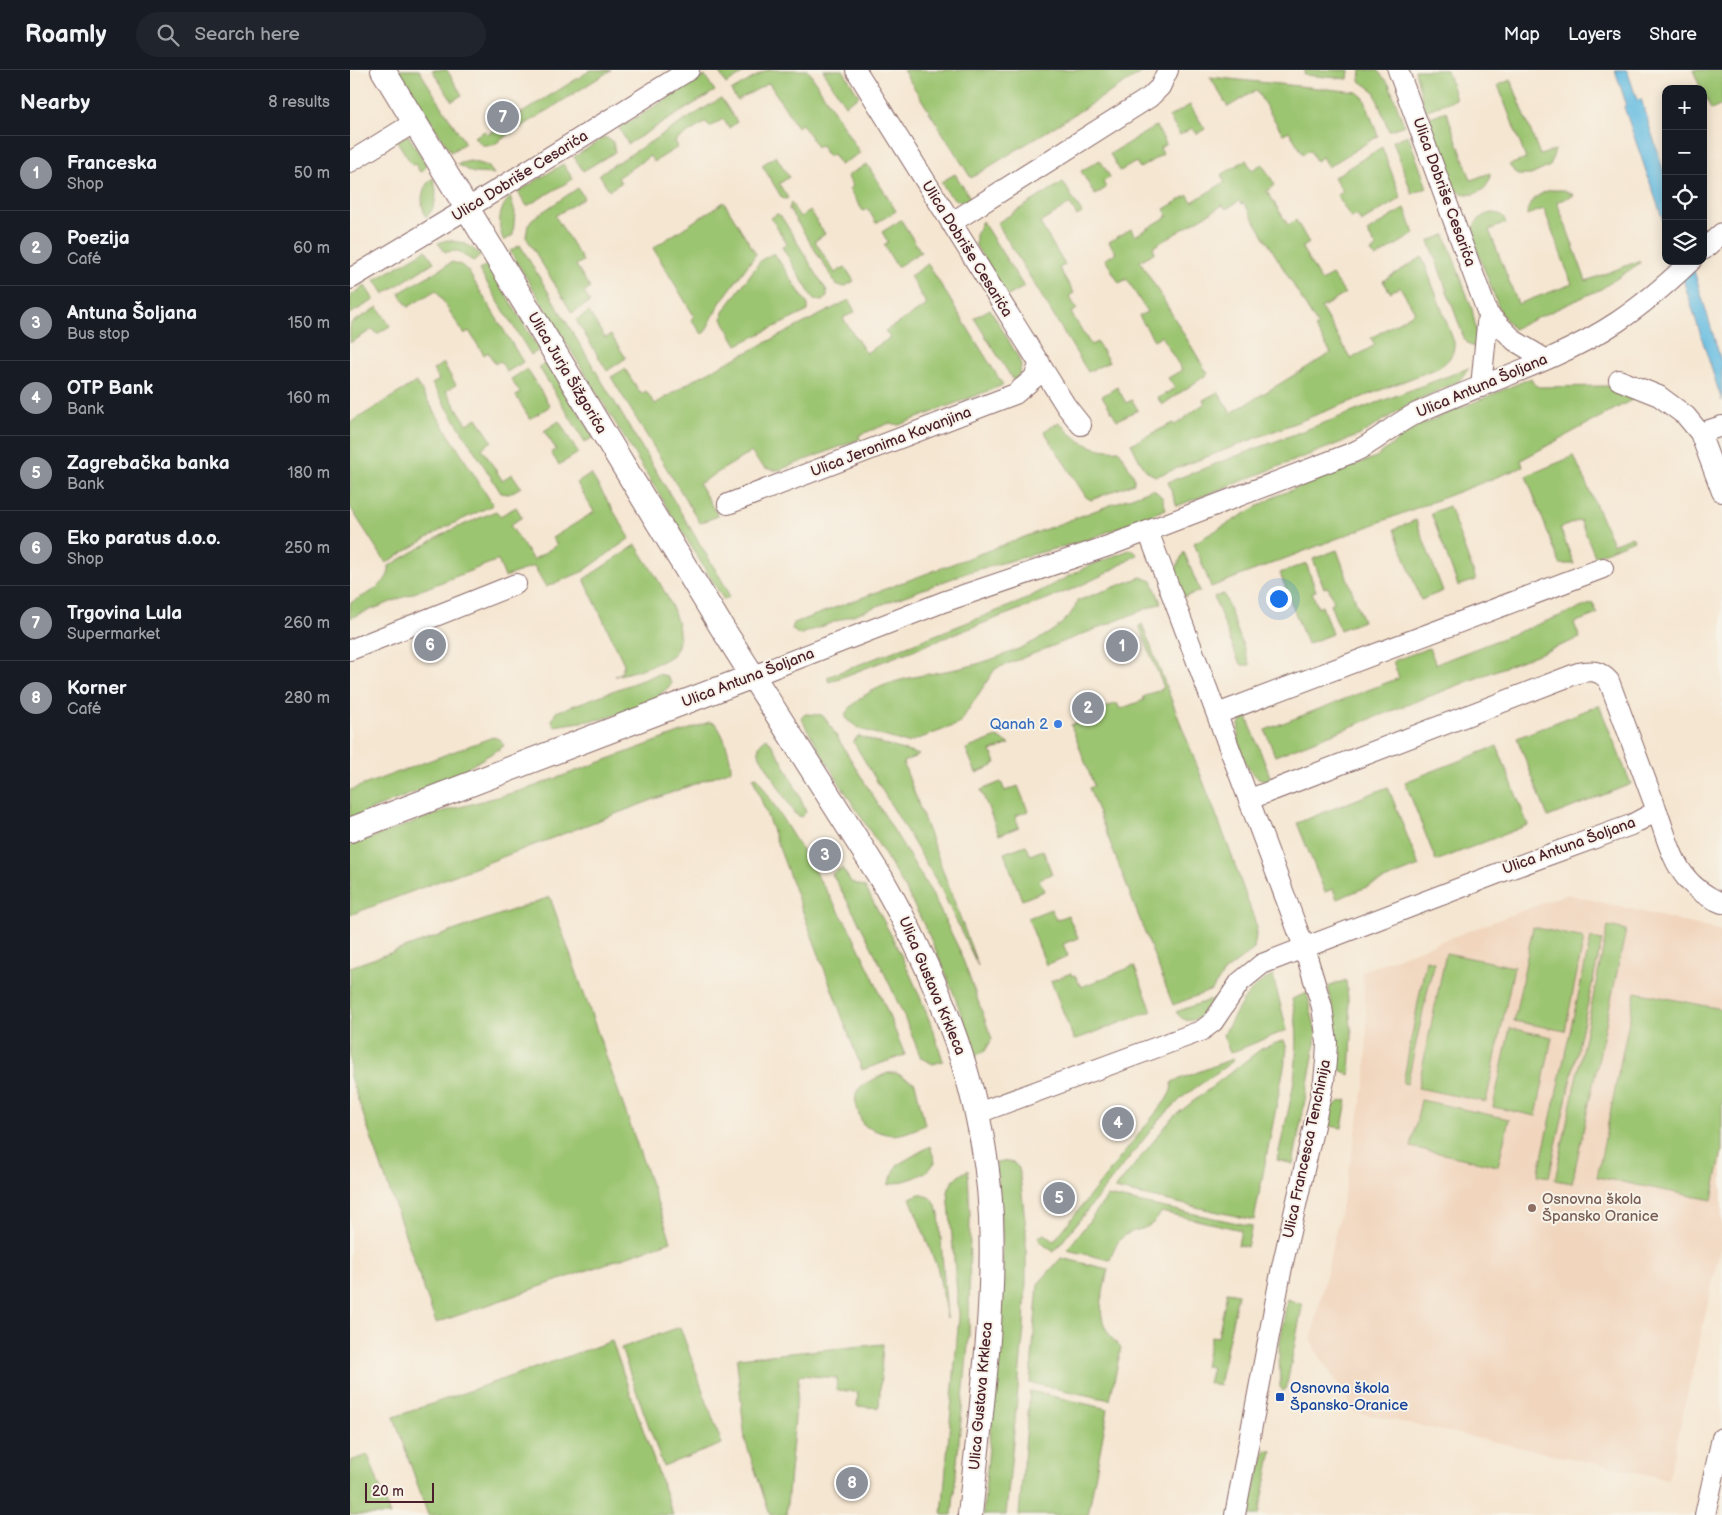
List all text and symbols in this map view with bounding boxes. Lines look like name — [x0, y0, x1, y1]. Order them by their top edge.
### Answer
search box — [136, 12, 486, 57]
text: Roamly — [25, 20, 106, 49]
icon: search — [154, 21, 182, 49]
text: Search here — [194, 23, 300, 46]
text: Map — [1504, 24, 1540, 45]
text: Layers — [1568, 24, 1621, 45]
text: Share — [1649, 24, 1697, 45]
map controls — [1662, 85, 1707, 265]
button: + — [1662, 85, 1707, 130]
text: Nearby — [20, 90, 90, 115]
text: 8 results — [268, 93, 330, 112]
pin: 7 — [487, 98, 519, 136]
street label: Ulica Dobriše Cesarića — [1408, 115, 1480, 269]
street label: Ulica Dobriše Cesarića — [448, 126, 592, 226]
button: − — [1662, 130, 1707, 175]
text: Franceska — [67, 152, 157, 175]
text: 1 — [33, 164, 39, 183]
text: 50 m — [294, 164, 330, 183]
text: Shop — [67, 175, 104, 194]
button: locate — [1662, 175, 1707, 220]
street label: Ulica Dobriše Cesarića — [917, 177, 1017, 321]
button: layers — [1662, 220, 1707, 265]
text: Poezija — [67, 227, 130, 250]
text: 2 — [31, 239, 41, 258]
text: 60 m — [293, 239, 330, 258]
text: Café — [67, 250, 101, 269]
text: Antuna Šoljana — [67, 302, 197, 325]
street label: Ulica Jurja Šižgorića — [523, 309, 611, 437]
text: 3 — [31, 314, 41, 333]
text: 150 m — [288, 314, 330, 333]
text: Bus stop — [67, 325, 130, 344]
street label: Ulica Antuna Šoljana — [1414, 350, 1550, 422]
text: OTP Bank — [67, 377, 153, 400]
text: 4 — [31, 389, 41, 408]
text: 160 m — [287, 389, 330, 408]
text: Bank — [67, 400, 104, 419]
street label: Ulica Jeronima Kavanjina — [808, 403, 974, 481]
text: Zagrebačka banka — [67, 452, 230, 475]
text: 5 — [31, 464, 41, 483]
text: 180 m — [288, 464, 330, 483]
text: Bank — [67, 475, 104, 494]
text: Eko paratus d.o.o. — [67, 527, 220, 550]
text: 6 — [31, 539, 41, 558]
text: 250 m — [284, 539, 330, 558]
text: Shop — [67, 550, 104, 569]
your location — [1266, 586, 1292, 612]
text: Trgovina Lula — [67, 602, 182, 625]
text: 7 — [32, 614, 40, 633]
text: 260 m — [284, 614, 330, 633]
text: Supermarket — [67, 625, 160, 644]
pin: 6 — [414, 626, 446, 664]
pin: 1 — [1106, 627, 1138, 665]
street label: Ulica Antuna Šoljana — [679, 644, 817, 712]
text: Korner — [67, 677, 127, 700]
text: 8 — [31, 689, 41, 708]
text: 280 m — [284, 689, 330, 708]
pin: 2 — [1072, 689, 1104, 727]
text: Café — [67, 700, 101, 719]
place label: Qanah 2 — [990, 715, 1048, 734]
marker: Qanah 2 — [1052, 718, 1064, 730]
street label: Ulica Antuna Šoljana — [1500, 813, 1638, 879]
pin: 3 — [809, 836, 841, 874]
street label: Ulica Gustava Krkleca — [894, 914, 970, 1058]
street label: Ulica Francesca Tenchinija — [1279, 1058, 1335, 1240]
pin: 4 — [1102, 1104, 1134, 1142]
pin: 5 — [1043, 1179, 1075, 1217]
place label: Osnovna škola Špansko Oranice — [1542, 1190, 1659, 1226]
marker: Osnovna škola Špansko Oranice — [1526, 1202, 1538, 1214]
street label: Ulica Gustava Krkleca — [965, 1321, 997, 1471]
place label: Osnovna škola Špansko-Oranice — [1290, 1379, 1408, 1415]
marker: Osnovna škola Špansko-Oranice — [1274, 1391, 1286, 1403]
pin: 8 — [836, 1464, 868, 1502]
scale bar — [365, 1480, 434, 1503]
text: 20 m — [372, 1483, 404, 1500]

